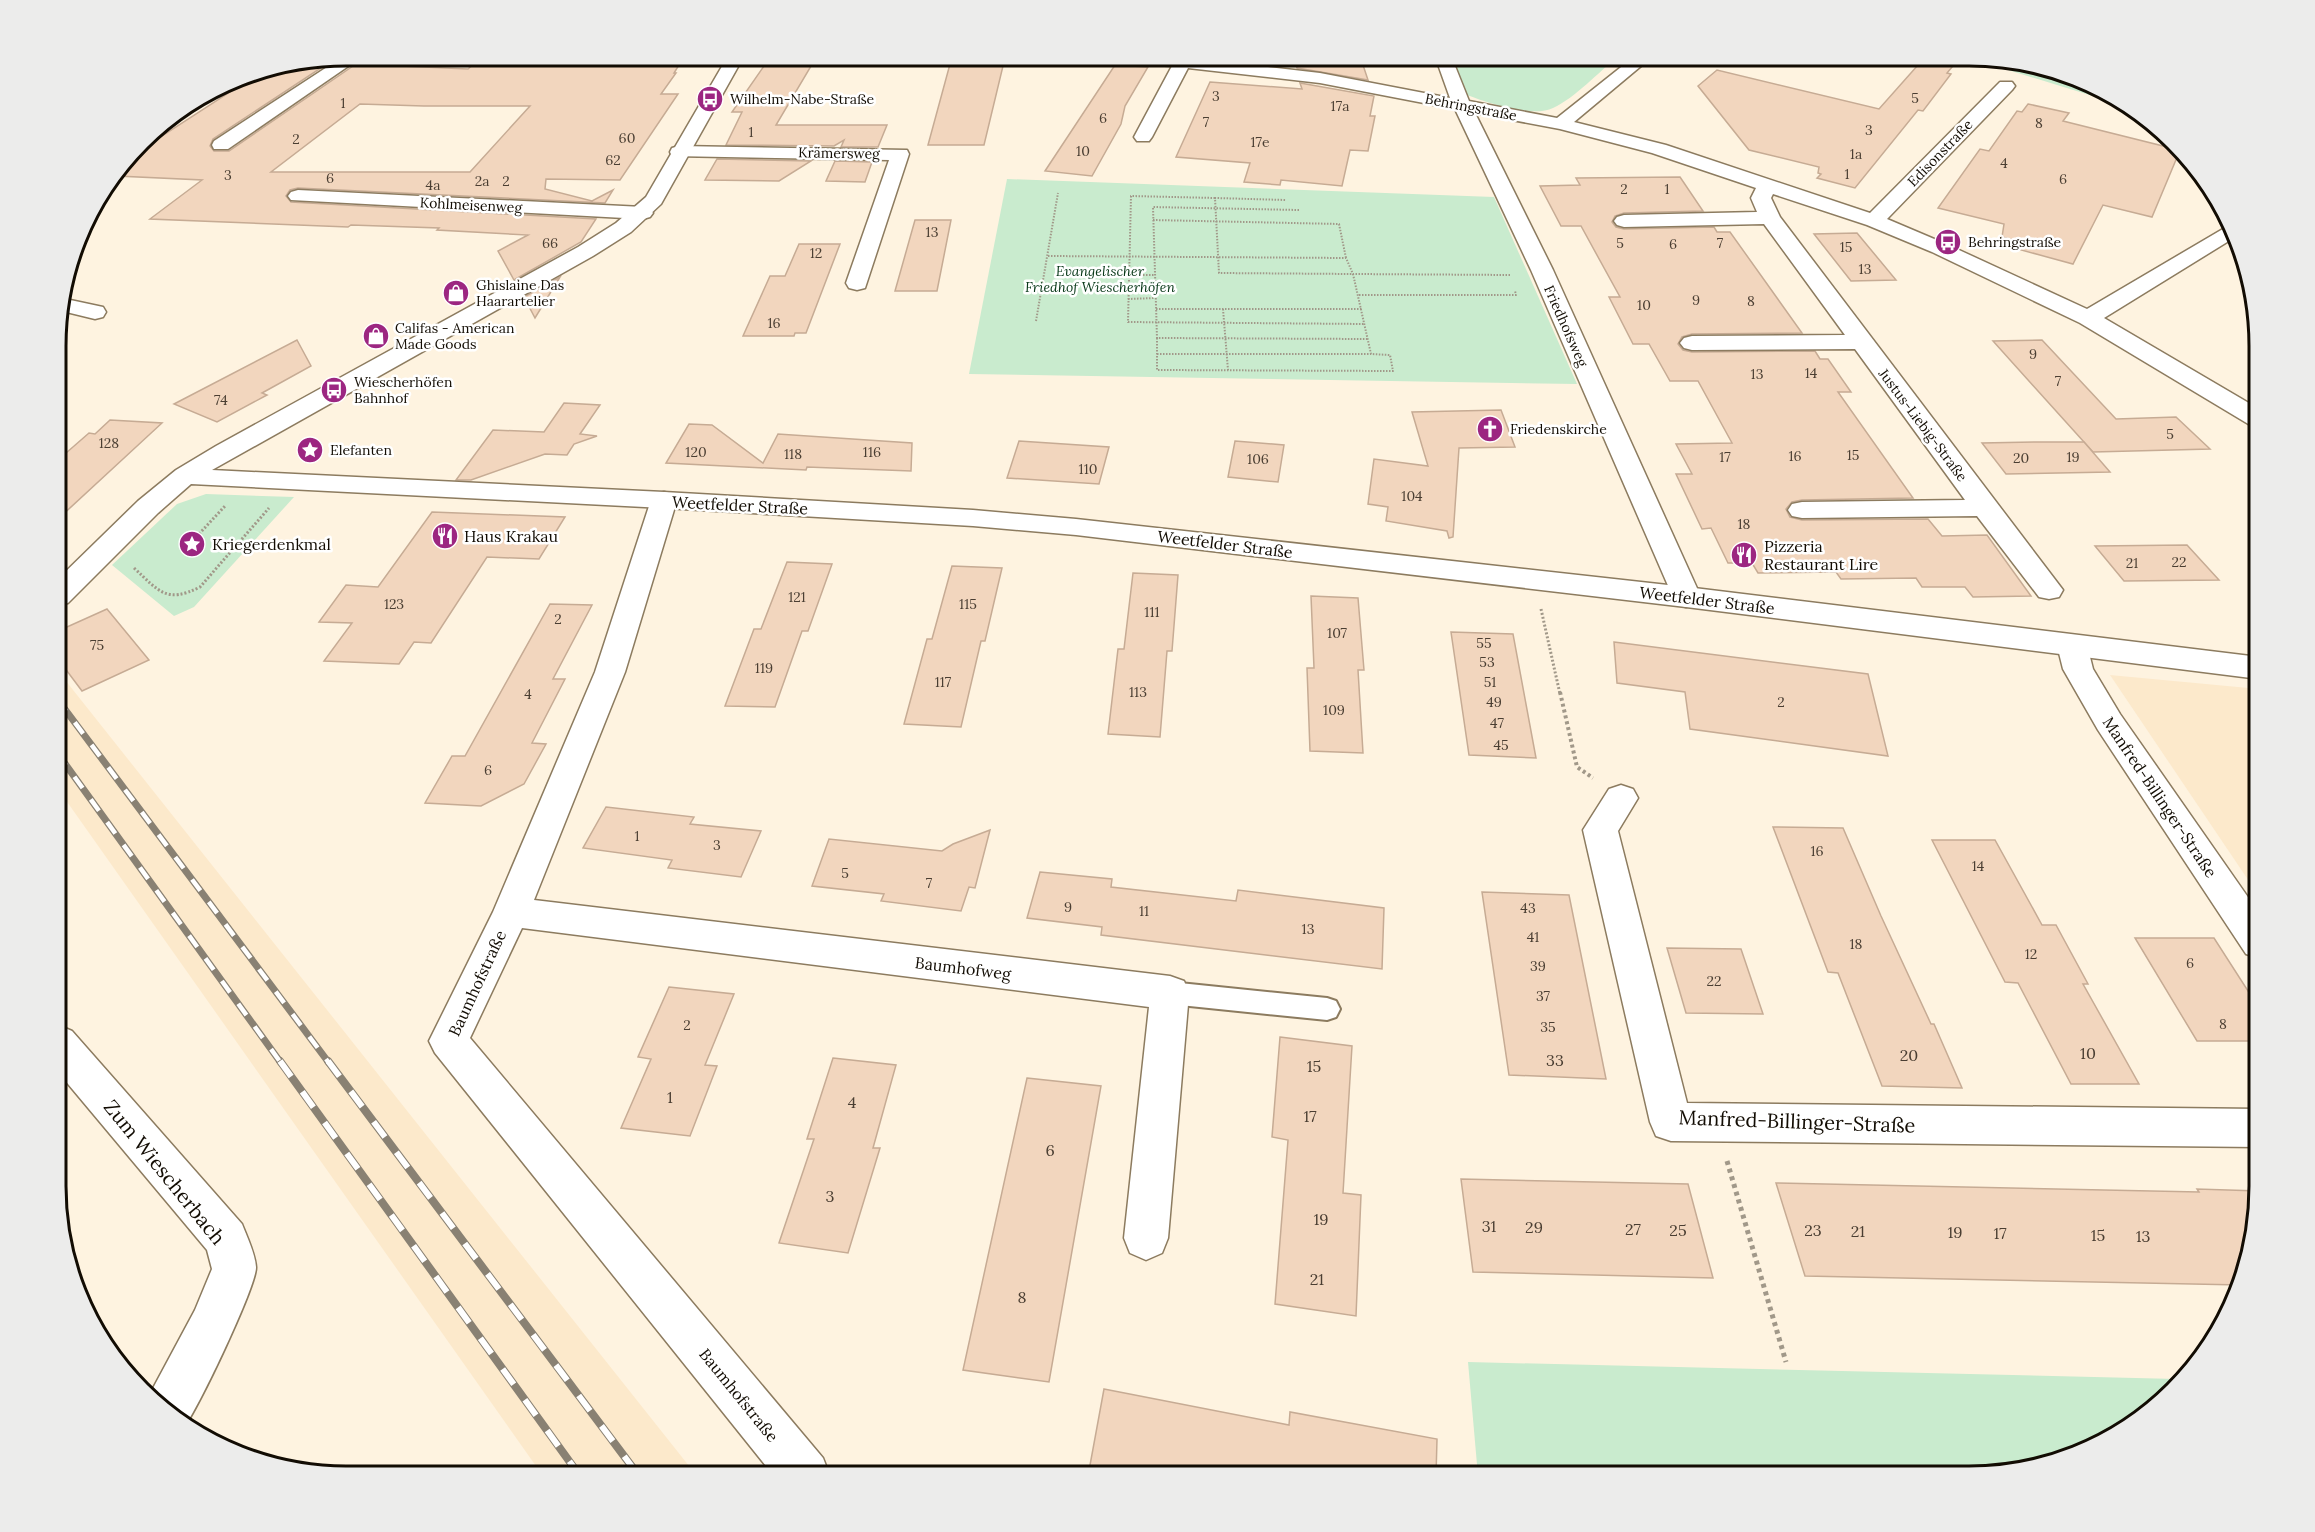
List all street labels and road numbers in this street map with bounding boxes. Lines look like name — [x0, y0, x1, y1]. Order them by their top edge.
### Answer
street label: Behringstraße — [1424, 89, 1519, 125]
street label: Edisonstraße — [1904, 115, 1977, 190]
street label: Krämersweg — [798, 143, 880, 163]
street label: Kohlmeisenweg — [419, 193, 523, 217]
street label: Friedhofsweg — [1540, 282, 1592, 370]
street label: Justus-Liebig-Straße — [1874, 364, 1972, 485]
street label: Weetfelder Straße — [671, 491, 809, 519]
street label: Weetfelder Straße — [1156, 526, 1294, 562]
street label: Weetfelder Straße — [1638, 582, 1776, 618]
street label: Manfred-Billinger-Straße — [2099, 713, 2221, 881]
street label: Baumhofstraße — [444, 927, 510, 1039]
street label: Baumhofweg — [914, 952, 1013, 984]
street label: Zum Wiescherbach — [99, 1095, 231, 1250]
street label: Manfred-Billinger-Straße — [1678, 1104, 1916, 1138]
street label: Baumhofstraße — [695, 1344, 783, 1446]

